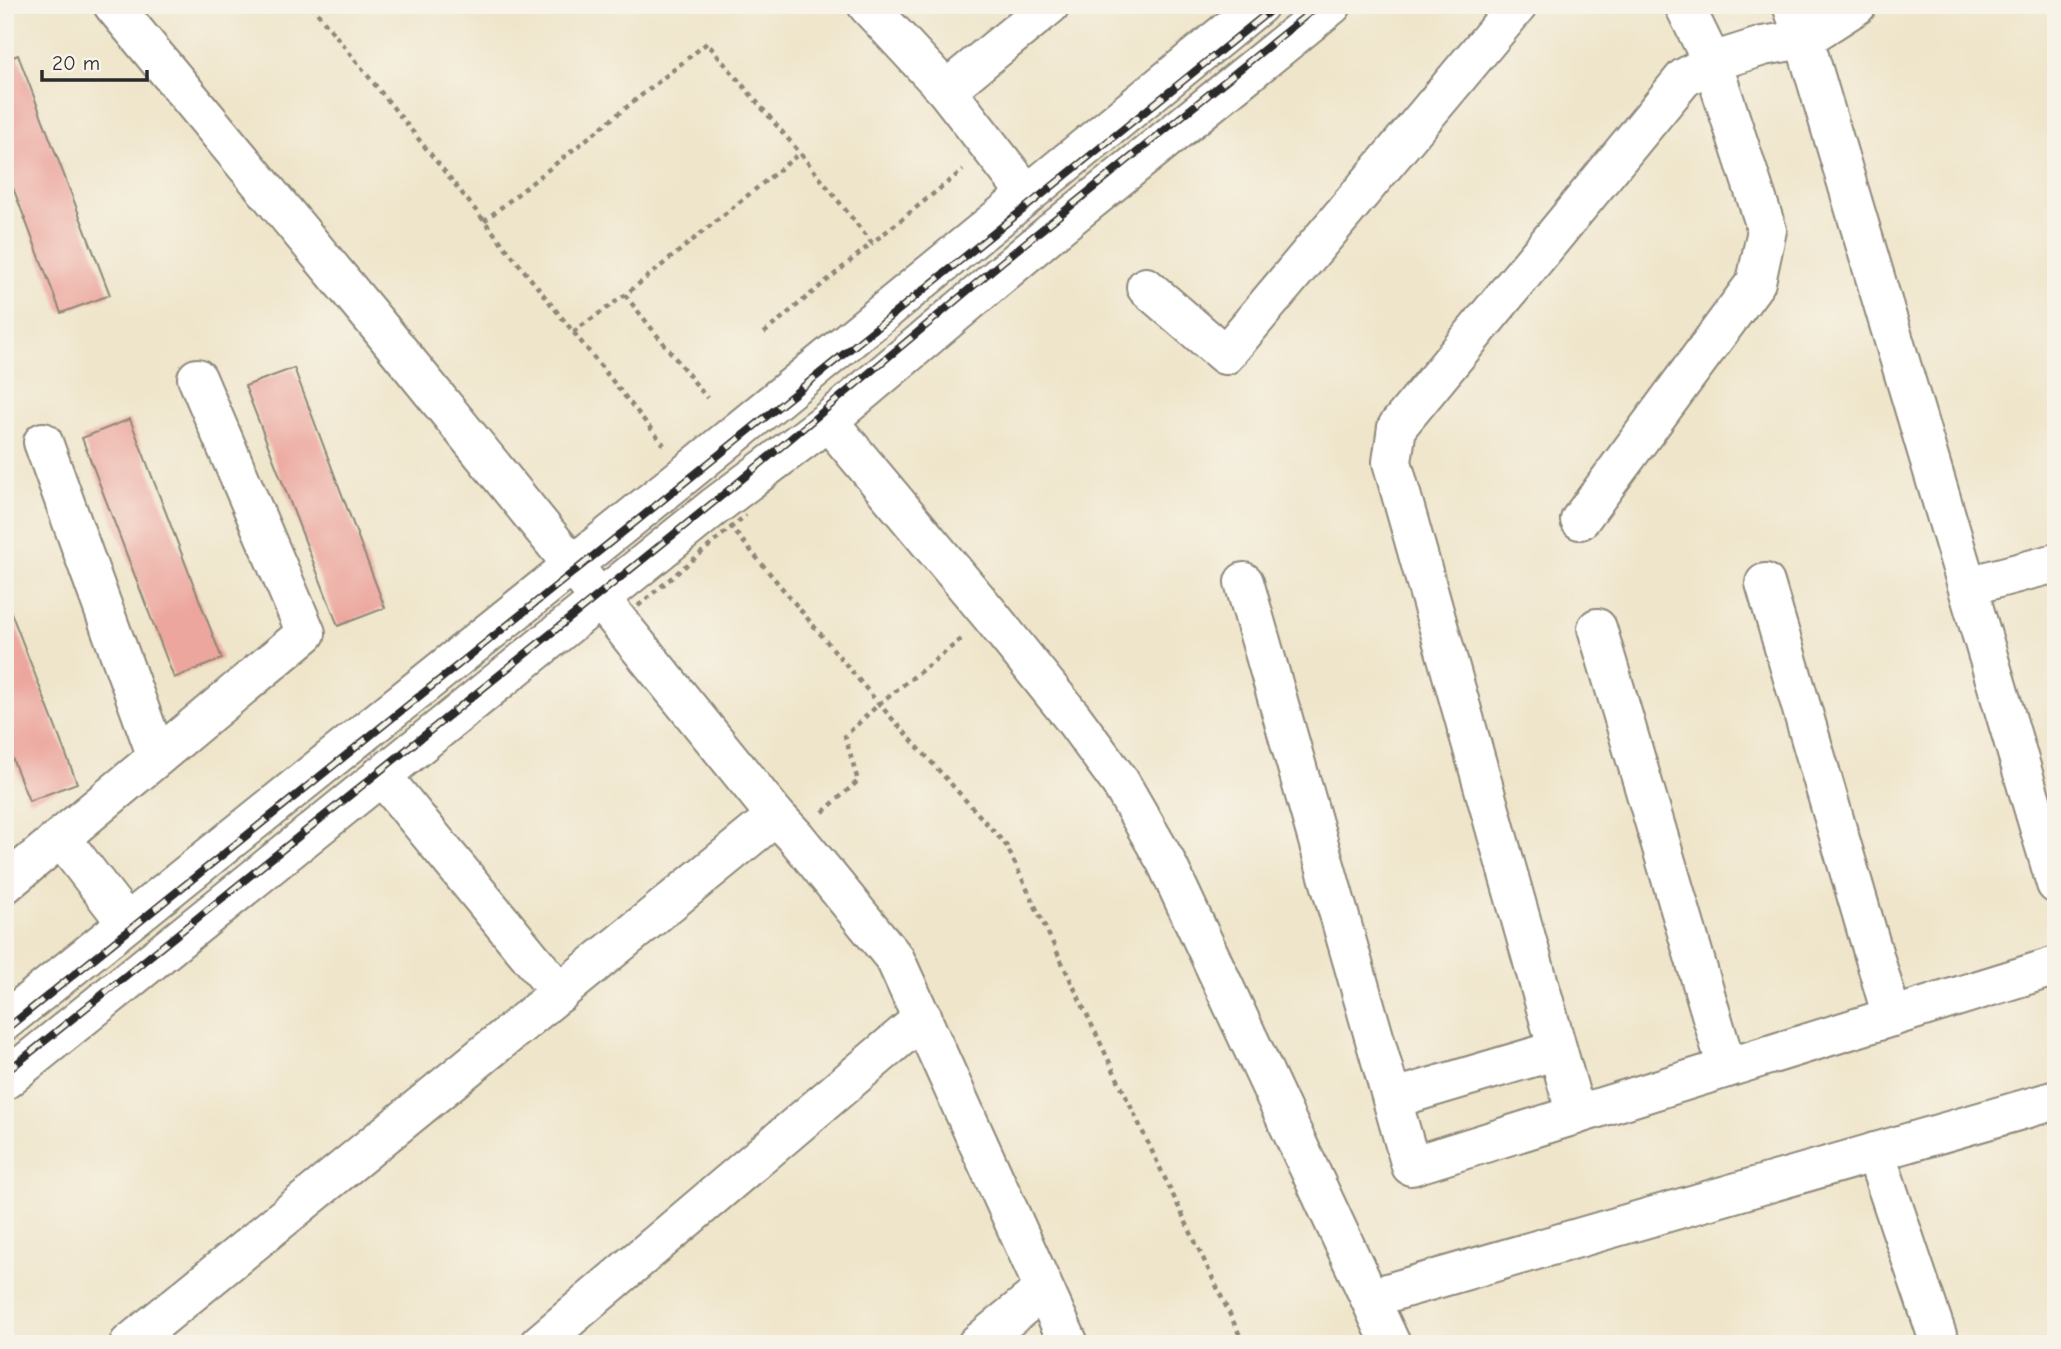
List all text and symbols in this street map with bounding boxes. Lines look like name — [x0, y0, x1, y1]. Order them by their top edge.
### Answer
scale bar — [42, 38, 147, 82]
text: 20 m — [52, 51, 100, 75]

